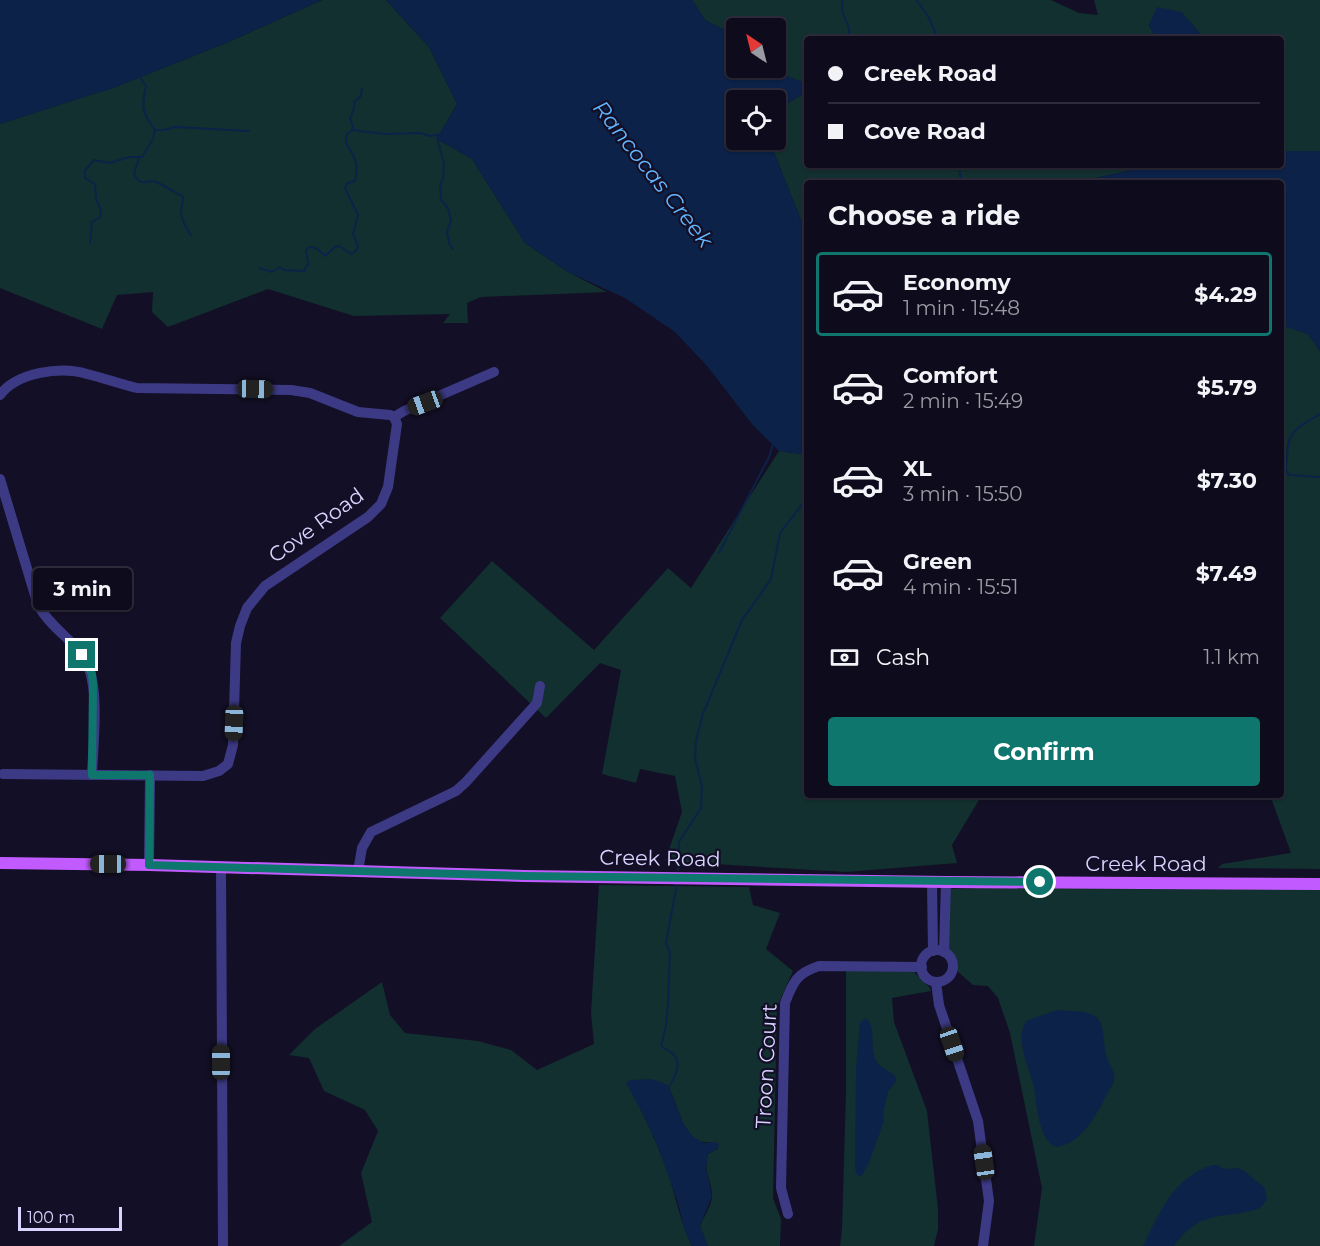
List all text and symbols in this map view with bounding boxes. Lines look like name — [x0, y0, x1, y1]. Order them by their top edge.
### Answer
north arrow — [726, 18, 786, 78]
map controls — [726, 18, 786, 150]
text: Creek Road — [864, 60, 997, 87]
button: locate — [726, 90, 786, 150]
water label: Rancocas Creek — [587, 95, 719, 254]
text: Cove Road — [864, 118, 986, 145]
text: Choose a ride — [828, 199, 1020, 232]
icon: car — [831, 267, 885, 321]
text: Economy — [903, 269, 1011, 296]
text: $4.29 — [1194, 281, 1257, 308]
text: 1 min · 15:48 — [903, 296, 1020, 320]
icon: car — [831, 360, 885, 414]
text: Comfort — [903, 362, 998, 389]
text: $5.79 — [1197, 374, 1257, 401]
car — [237, 380, 273, 398]
car — [405, 388, 445, 418]
text: 2 min · 15:49 — [903, 389, 1023, 413]
icon: car — [831, 453, 885, 507]
text: XL — [903, 455, 932, 482]
text: $7.30 — [1197, 467, 1257, 494]
street label: Cove Road — [264, 482, 368, 568]
text: 3 min · 15:50 — [903, 482, 1023, 506]
icon: car — [831, 546, 885, 600]
text: Green — [903, 548, 972, 575]
text: $7.49 — [1196, 560, 1257, 587]
callout: 3 min — [32, 568, 132, 610]
text: 4 min · 15:51 — [903, 575, 1018, 599]
text: 3 min — [53, 577, 112, 601]
route end — [68, 641, 95, 668]
icon: cash — [828, 641, 861, 674]
text: Cash — [876, 644, 930, 671]
text: 1.1 km — [1203, 645, 1260, 669]
car — [224, 705, 244, 741]
button: Confirm — [828, 717, 1260, 786]
street label: Creek Road — [599, 844, 721, 872]
street label: Creek Road — [1085, 851, 1207, 876]
car — [90, 855, 126, 873]
route start — [1026, 868, 1053, 895]
street label: Troon Court — [750, 1003, 782, 1129]
car — [938, 1024, 966, 1064]
car — [212, 1044, 230, 1080]
car — [973, 1143, 995, 1181]
scale bar — [18, 1204, 122, 1232]
text: 100 m — [27, 1208, 75, 1227]

